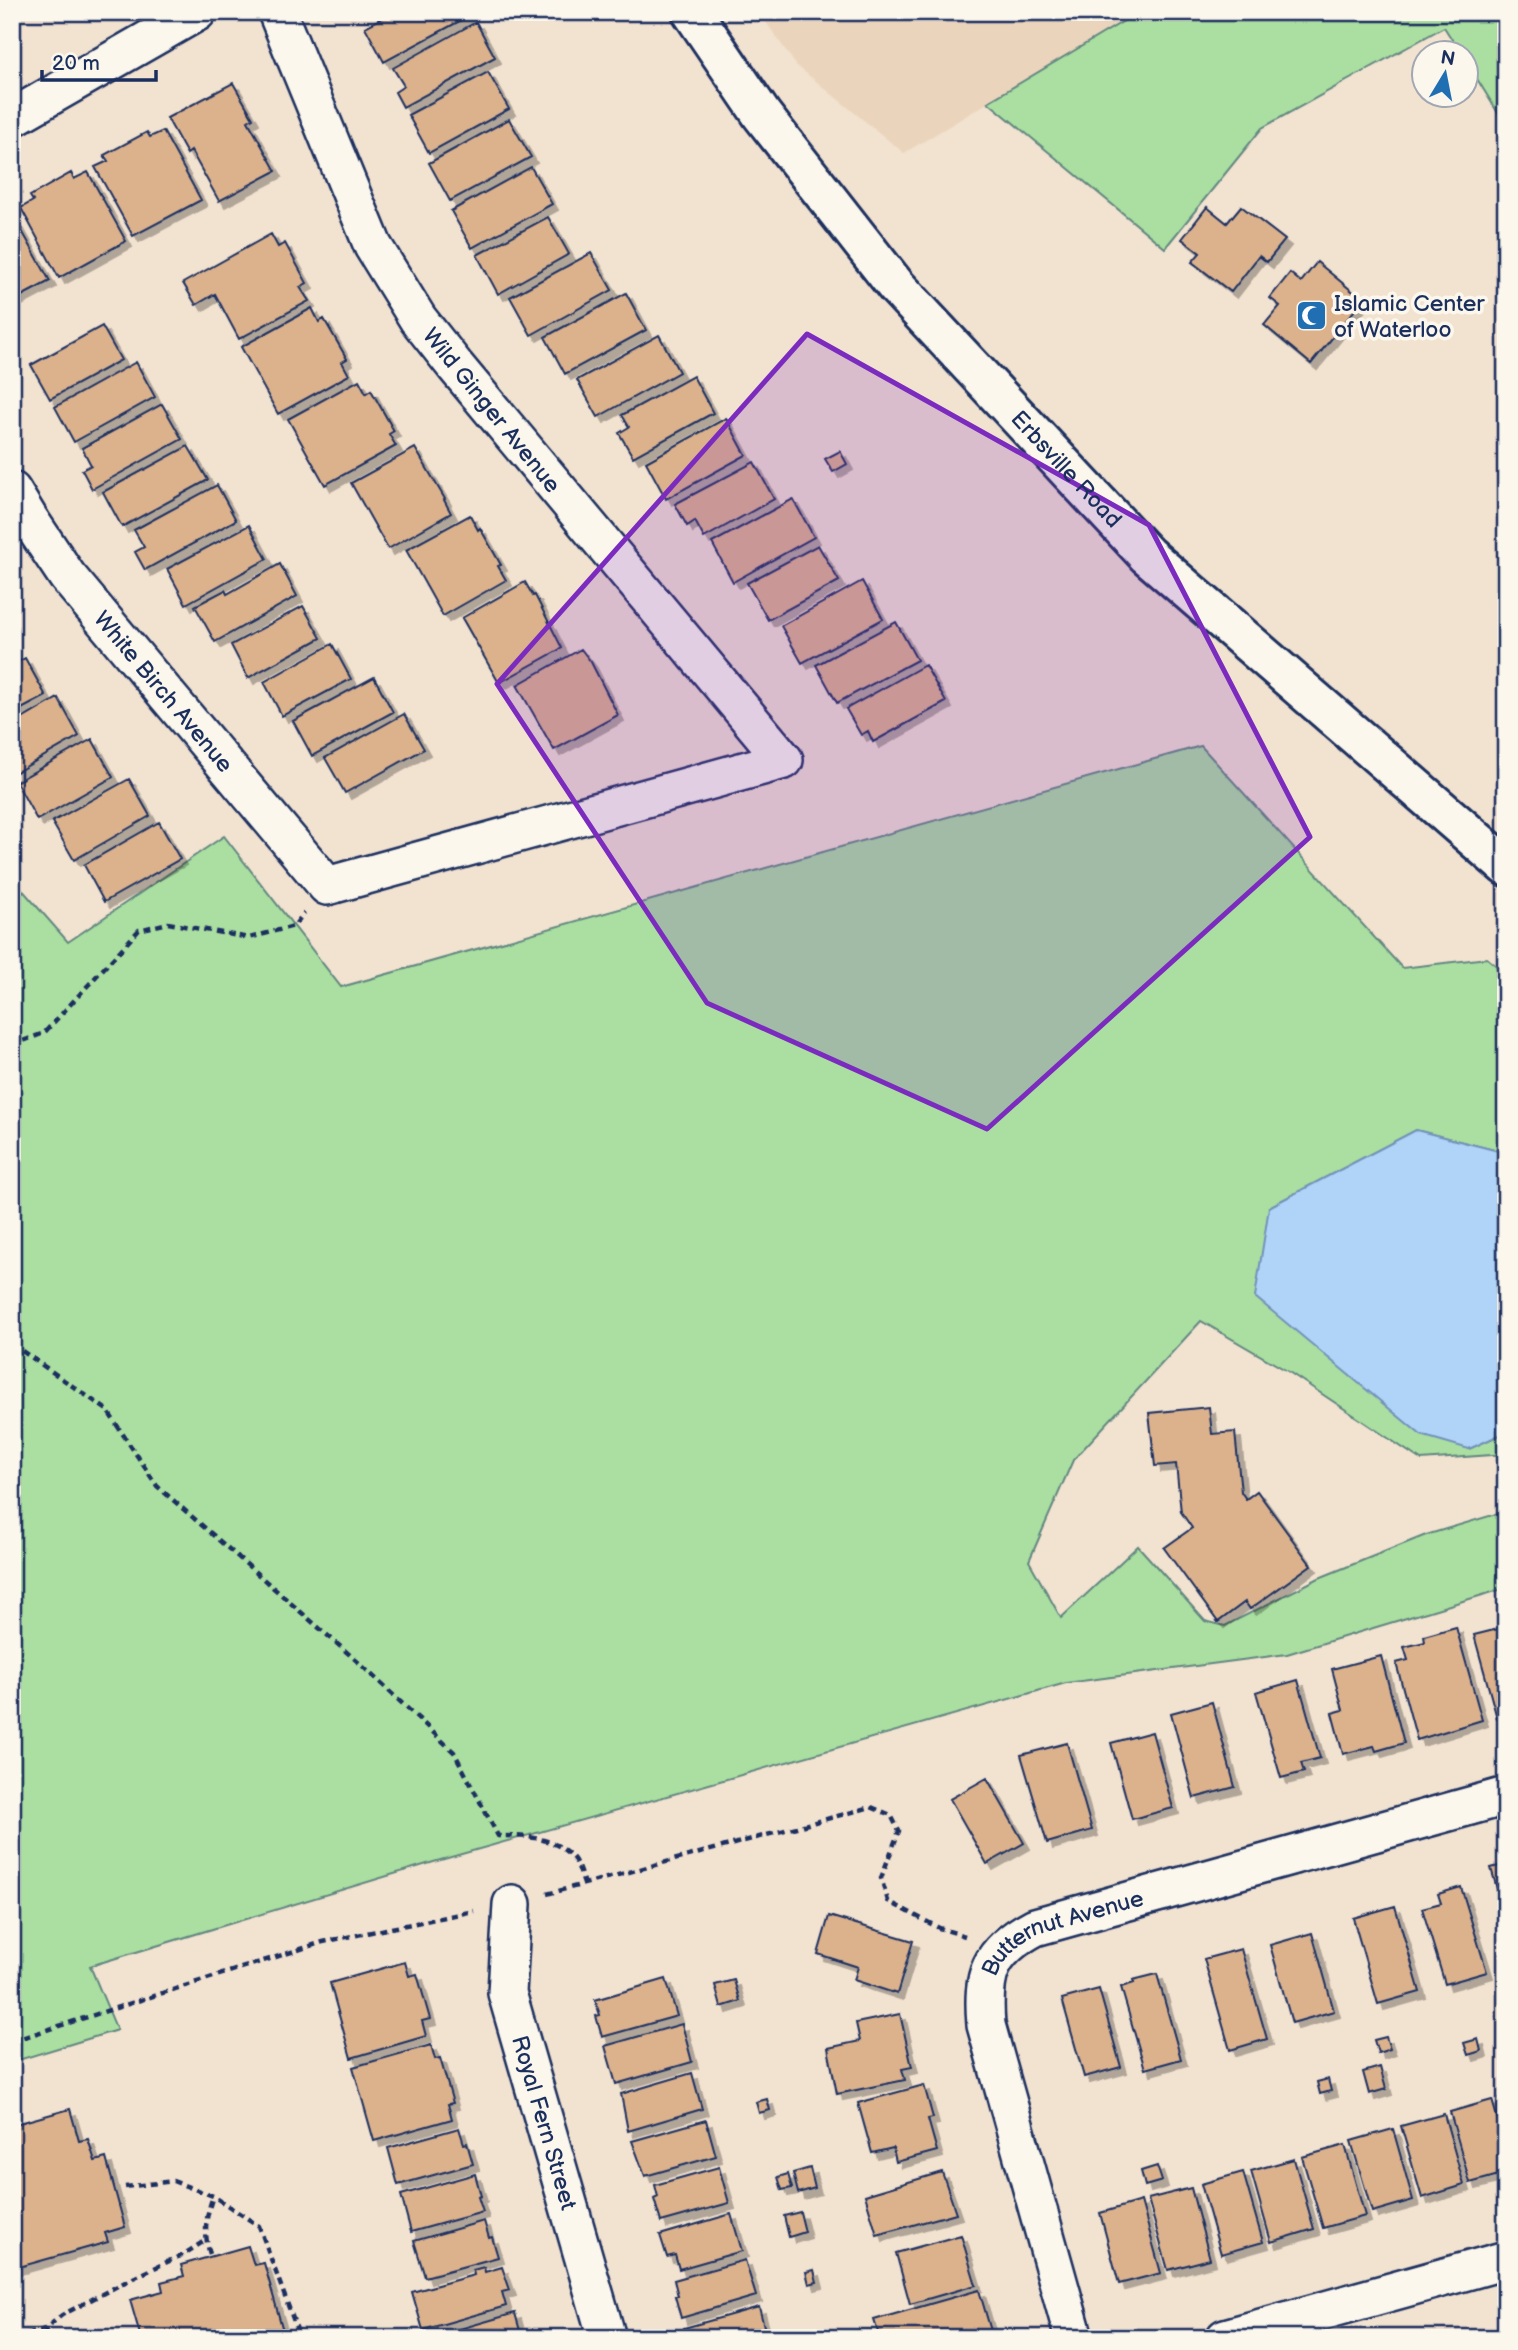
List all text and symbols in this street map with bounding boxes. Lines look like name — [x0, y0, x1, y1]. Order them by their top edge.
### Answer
scale bar — [42, 38, 156, 82]
north arrow — [1410, 38, 1480, 108]
text: N — [1439, 46, 1457, 71]
text: 20 m — [52, 51, 100, 76]
place label: Islamic Center of Waterloo — [1334, 290, 1485, 344]
mosque icon: Islamic Center of Waterloo — [1294, 299, 1328, 333]
street label: Wild Ginger Avenue — [416, 323, 566, 499]
street label: Erbsville Road — [1005, 405, 1127, 534]
street label: White Birch Avenue — [88, 606, 239, 778]
street label: Butternut Avenue — [976, 1885, 1147, 1980]
street label: Royal Fern Street — [505, 2032, 582, 2213]

